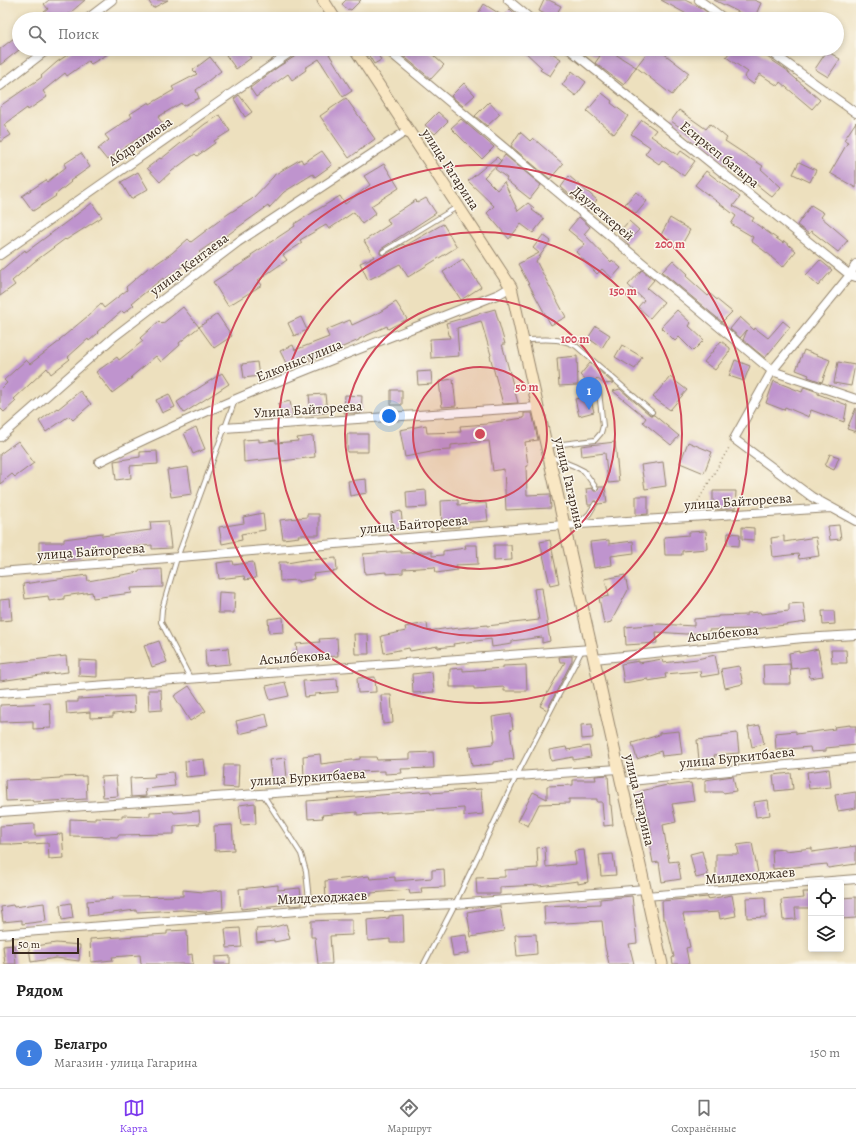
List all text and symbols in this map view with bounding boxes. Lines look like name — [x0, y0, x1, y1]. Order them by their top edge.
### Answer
search box — [12, 12, 844, 56]
icon: search — [26, 23, 48, 45]
text: Поиск — [58, 24, 99, 44]
street label: Абдраимова — [104, 112, 176, 171]
street label: Есиркеп батыра — [676, 117, 764, 193]
street label: улица Гагарина — [417, 124, 484, 214]
street label: Даулеткерей — [567, 182, 638, 245]
street label: улица Кентаева — [145, 228, 233, 301]
text: 200 m — [655, 236, 685, 252]
text: 150 m — [609, 283, 637, 299]
text: 100 m — [561, 331, 589, 347]
street label: Елконыс улица — [253, 334, 346, 386]
pin: 1 — [576, 377, 602, 410]
text: 50 m — [515, 379, 539, 395]
street label: Улица Байтореева — [253, 396, 364, 423]
your location — [379, 406, 399, 426]
centre of rings — [473, 427, 487, 441]
street label: улица Гагарина — [550, 434, 589, 531]
street label: улица Байтореева — [682, 488, 793, 515]
street label: улица Байтореева — [358, 510, 469, 539]
street label: улица Байтореева — [35, 538, 146, 565]
street label: Асылбекова — [686, 620, 760, 647]
street label: Асылбекова — [258, 645, 332, 670]
street label: улица Буркитбаева — [678, 742, 796, 773]
street label: улица Гагарина — [620, 751, 659, 848]
street label: улица Буркитбаева — [249, 764, 367, 791]
street label: Милдеходжаев — [704, 862, 796, 889]
map controls — [808, 880, 844, 952]
button: locate — [808, 880, 844, 916]
street label: Милдеходжаев — [277, 886, 368, 909]
button: layers — [808, 916, 844, 952]
scale bar — [12, 936, 79, 955]
text: 50 m — [18, 937, 40, 952]
text: Рядом — [16, 979, 63, 1002]
text: Белагро — [54, 1034, 107, 1054]
text: 1 — [27, 1044, 31, 1061]
text: 150 m — [810, 1044, 840, 1061]
text: Магазин · улица Гагарина — [54, 1054, 198, 1071]
tab: Карта — [120, 1097, 148, 1136]
tab: Маршрут — [387, 1097, 432, 1136]
tab: Сохранённые — [671, 1097, 736, 1136]

